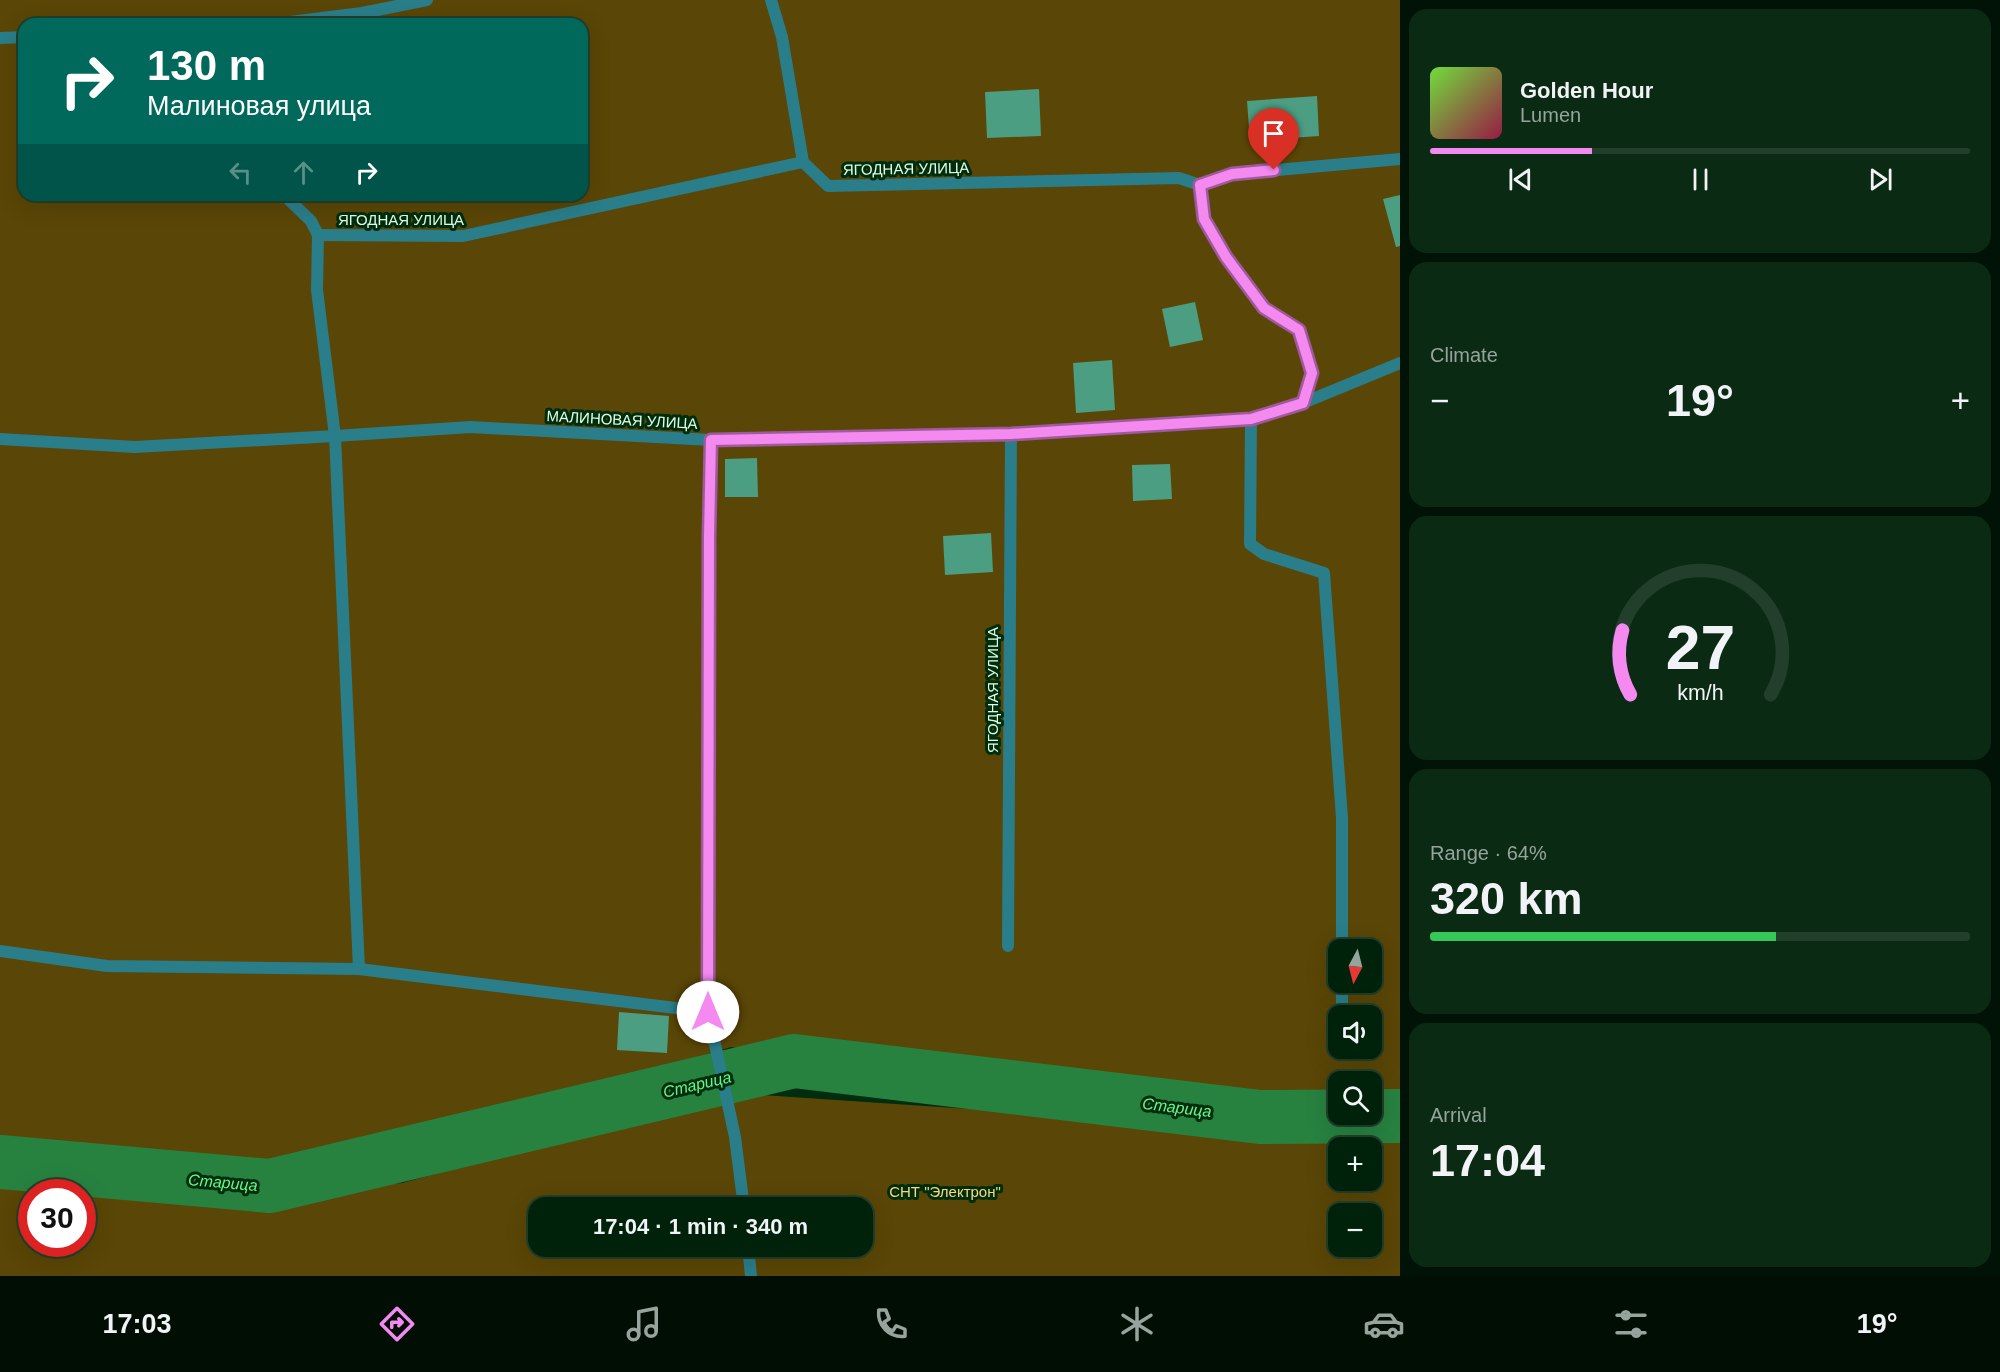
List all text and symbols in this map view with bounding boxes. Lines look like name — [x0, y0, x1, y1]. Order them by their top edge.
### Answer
icon: right — [48, 42, 126, 120]
text: 130 m — [147, 42, 266, 89]
text: Golden Hour — [1520, 78, 1653, 103]
text: Малиновая улица — [147, 91, 371, 121]
text: Lumen — [1520, 104, 1581, 126]
pin — [1248, 108, 1299, 170]
icon: arrive — [1257, 117, 1290, 150]
icon: left — [224, 156, 257, 189]
icon: ahead — [287, 156, 320, 189]
icon: right — [350, 156, 383, 189]
street label: ЯГОДНАЯ УЛИЦА — [843, 159, 969, 178]
icon: previous — [1504, 163, 1537, 196]
icon: pause — [1684, 163, 1717, 196]
icon: next — [1864, 163, 1897, 196]
street label: ЯГОДНАЯ УЛИЦА — [338, 211, 464, 228]
text: Climate — [1430, 344, 1498, 366]
text: 19° — [1666, 375, 1734, 426]
text: − — [1430, 382, 1449, 419]
text: + — [1951, 382, 1970, 419]
street label: МАЛИНОВАЯ УЛИЦА — [546, 407, 698, 432]
text: 27 — [1665, 613, 1735, 682]
street label: ЯГОДНАЯ УЛИЦА — [984, 627, 1001, 753]
text: km/h — [1677, 681, 1723, 705]
text: Range · 64% — [1430, 842, 1547, 864]
text: 320 km — [1430, 873, 1583, 924]
north arrow — [1328, 939, 1382, 993]
map controls — [1328, 939, 1382, 1257]
position arrow — [676, 980, 740, 1044]
button: sound — [1328, 1005, 1382, 1059]
water label: Старица — [661, 1068, 733, 1101]
button: search — [1328, 1071, 1382, 1125]
water label: Старица — [1141, 1095, 1213, 1120]
text: Arrival — [1430, 1104, 1487, 1126]
text: 17:04 — [1430, 1135, 1545, 1186]
button: + — [1328, 1137, 1382, 1191]
water label: Старица — [188, 1171, 258, 1194]
speed limit sign: 30 — [18, 1179, 96, 1257]
park label: СНТ "Электрон" — [889, 1183, 1001, 1200]
button: − — [1328, 1203, 1382, 1257]
text: 17:04 · 1 min · 340 m — [593, 1214, 808, 1239]
icon: directions — [376, 1303, 418, 1345]
icon: music — [623, 1303, 665, 1345]
icon: phone — [870, 1303, 912, 1345]
icon: climate — [1116, 1303, 1158, 1345]
icon: car — [1363, 1303, 1405, 1345]
icon: filters — [1610, 1303, 1652, 1345]
text: 17:03 — [102, 1309, 171, 1339]
text: 19° — [1857, 1309, 1898, 1339]

